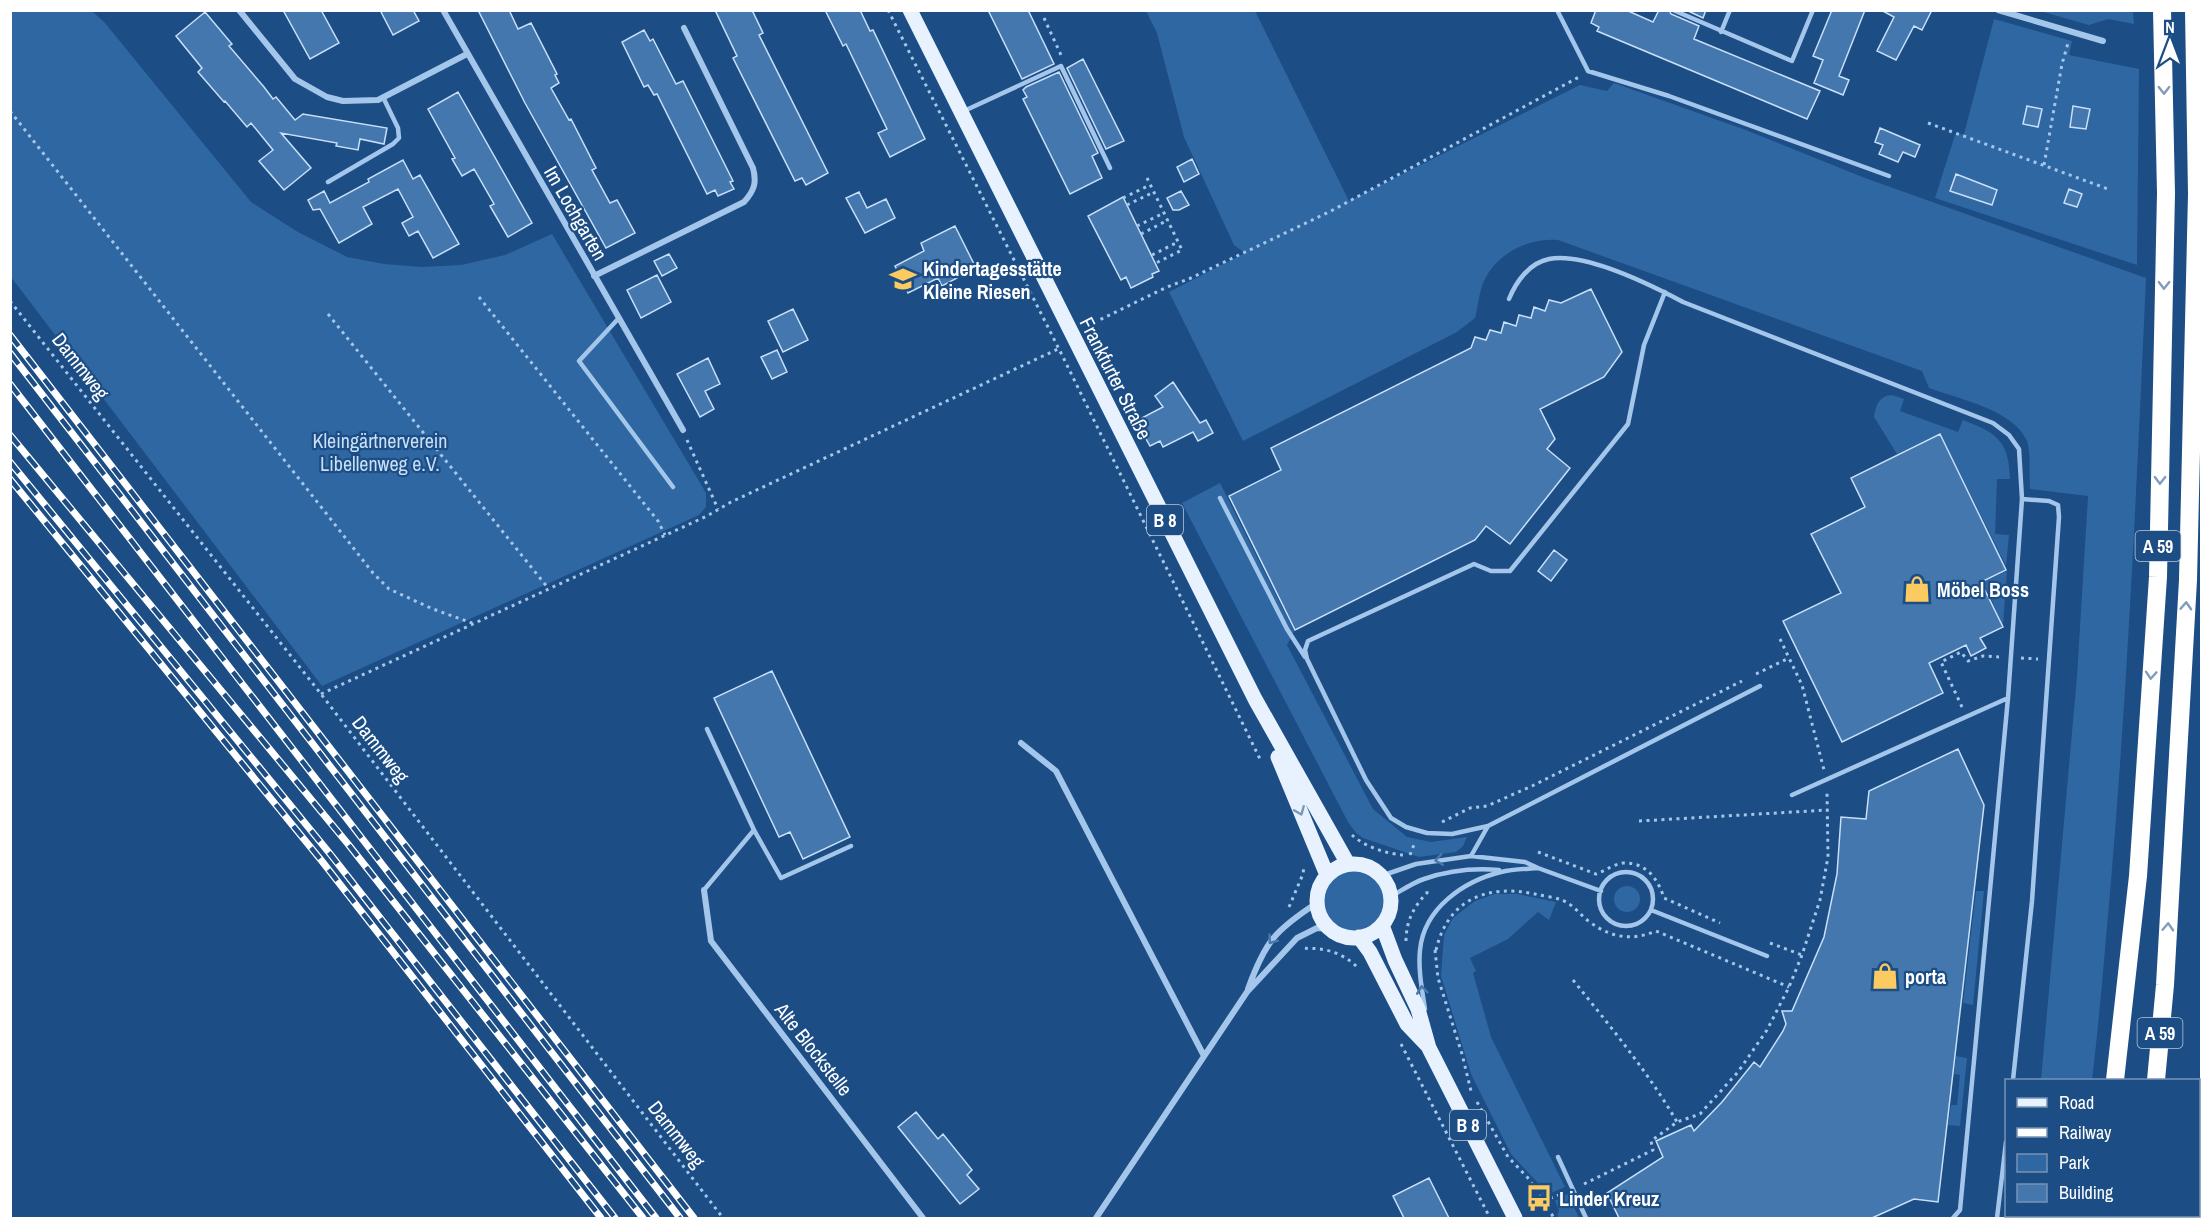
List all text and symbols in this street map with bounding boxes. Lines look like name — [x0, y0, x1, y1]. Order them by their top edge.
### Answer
north arrow — [2140, 12, 2200, 72]
text: N — [2165, 16, 2175, 38]
one-way arrow — [2157, 85, 2170, 94]
street label: Im Lochgarten — [538, 161, 614, 265]
place label: Kindertagesstätte Kleine Riesen — [923, 255, 1062, 305]
school or university icon: Kindertagesstätte Kleine Riesen — [888, 264, 918, 294]
one-way arrow — [2158, 280, 2170, 289]
street label: Frankfurter Straße — [1074, 312, 1158, 444]
street label: Dammweg — [46, 327, 116, 405]
park label: Kleingärtnerverein Libellenweg e.V. — [313, 427, 447, 477]
one-way arrow — [2154, 475, 2166, 484]
road number: B 8 — [1147, 505, 1183, 535]
road number: A 59 — [2136, 531, 2180, 561]
shop icon: Möbel Boss — [1902, 574, 1932, 604]
place label: Möbel Boss — [1937, 576, 2029, 603]
one-way arrow — [2180, 602, 2193, 611]
one-way arrow — [2145, 670, 2158, 679]
street label: Dammweg — [346, 710, 416, 788]
one-way arrow — [1293, 805, 1305, 816]
one-way arrow — [1435, 853, 1444, 866]
one-way arrow — [2162, 922, 2175, 931]
one-way arrow — [1268, 933, 1279, 944]
shop icon: porta — [1870, 961, 1900, 991]
place label: porta — [1905, 963, 1946, 990]
one-way arrow — [1417, 985, 1429, 994]
street label: Alte Blockstelle — [769, 996, 859, 1101]
road number: A 59 — [2138, 1018, 2182, 1048]
legend — [2005, 1079, 2200, 1217]
text: Road — [2059, 1090, 2094, 1115]
street label: Dammweg — [642, 1095, 712, 1173]
road number: B 8 — [1450, 1110, 1486, 1140]
text: Railway — [2059, 1120, 2112, 1145]
text: Park — [2059, 1150, 2090, 1175]
text: Building — [2059, 1180, 2114, 1205]
bus stop icon: Linder Kreuz — [1524, 1183, 1554, 1213]
place label: Linder Kreuz — [1559, 1185, 1659, 1212]

